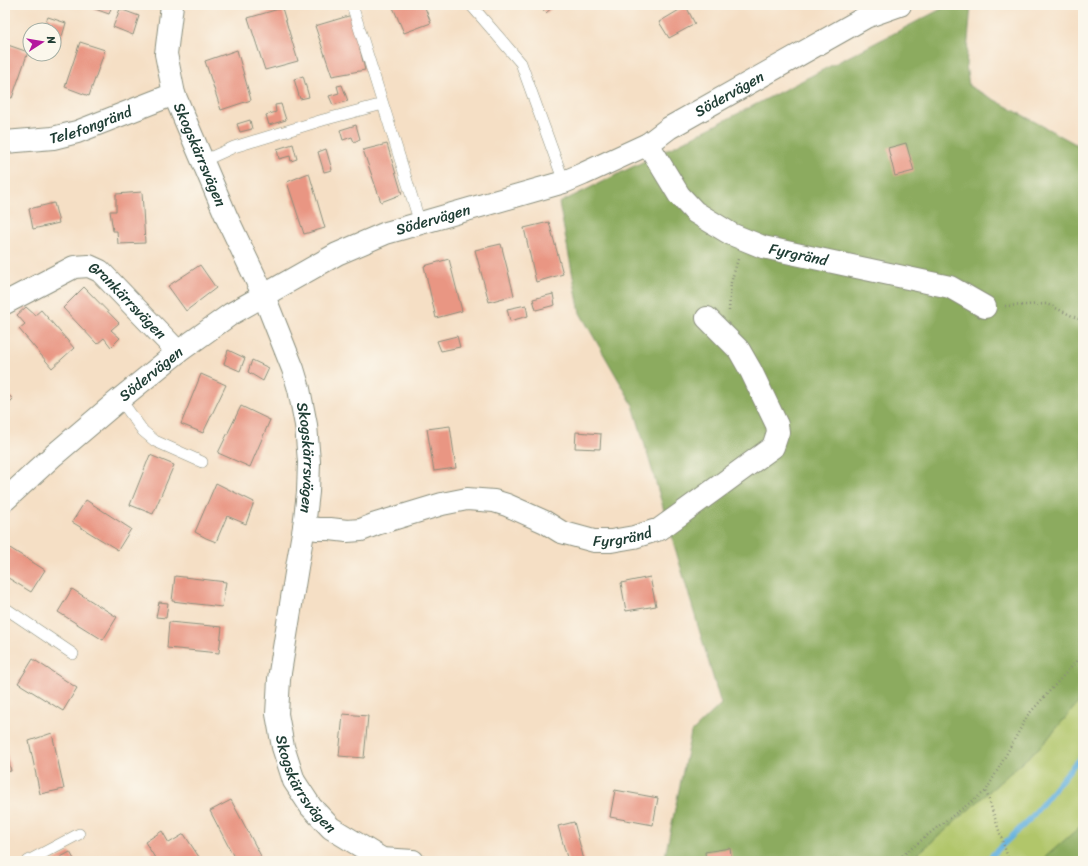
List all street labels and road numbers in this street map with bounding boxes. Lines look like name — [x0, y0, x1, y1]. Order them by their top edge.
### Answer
street label: Södervägen — [689, 64, 769, 124]
street label: Telefongränd — [47, 98, 137, 151]
street label: Skogskärrsvägen — [166, 98, 234, 211]
street label: Södervägen — [393, 196, 474, 243]
street label: Fyrgränd — [767, 236, 831, 274]
street label: Grankärrsvägen — [84, 254, 173, 346]
street label: Södervägen — [113, 340, 189, 408]
street label: Skogskärrsvägen — [289, 400, 322, 514]
street label: Fyrgränd — [593, 519, 656, 554]
street label: Skogskärrsvägen — [268, 733, 343, 839]

